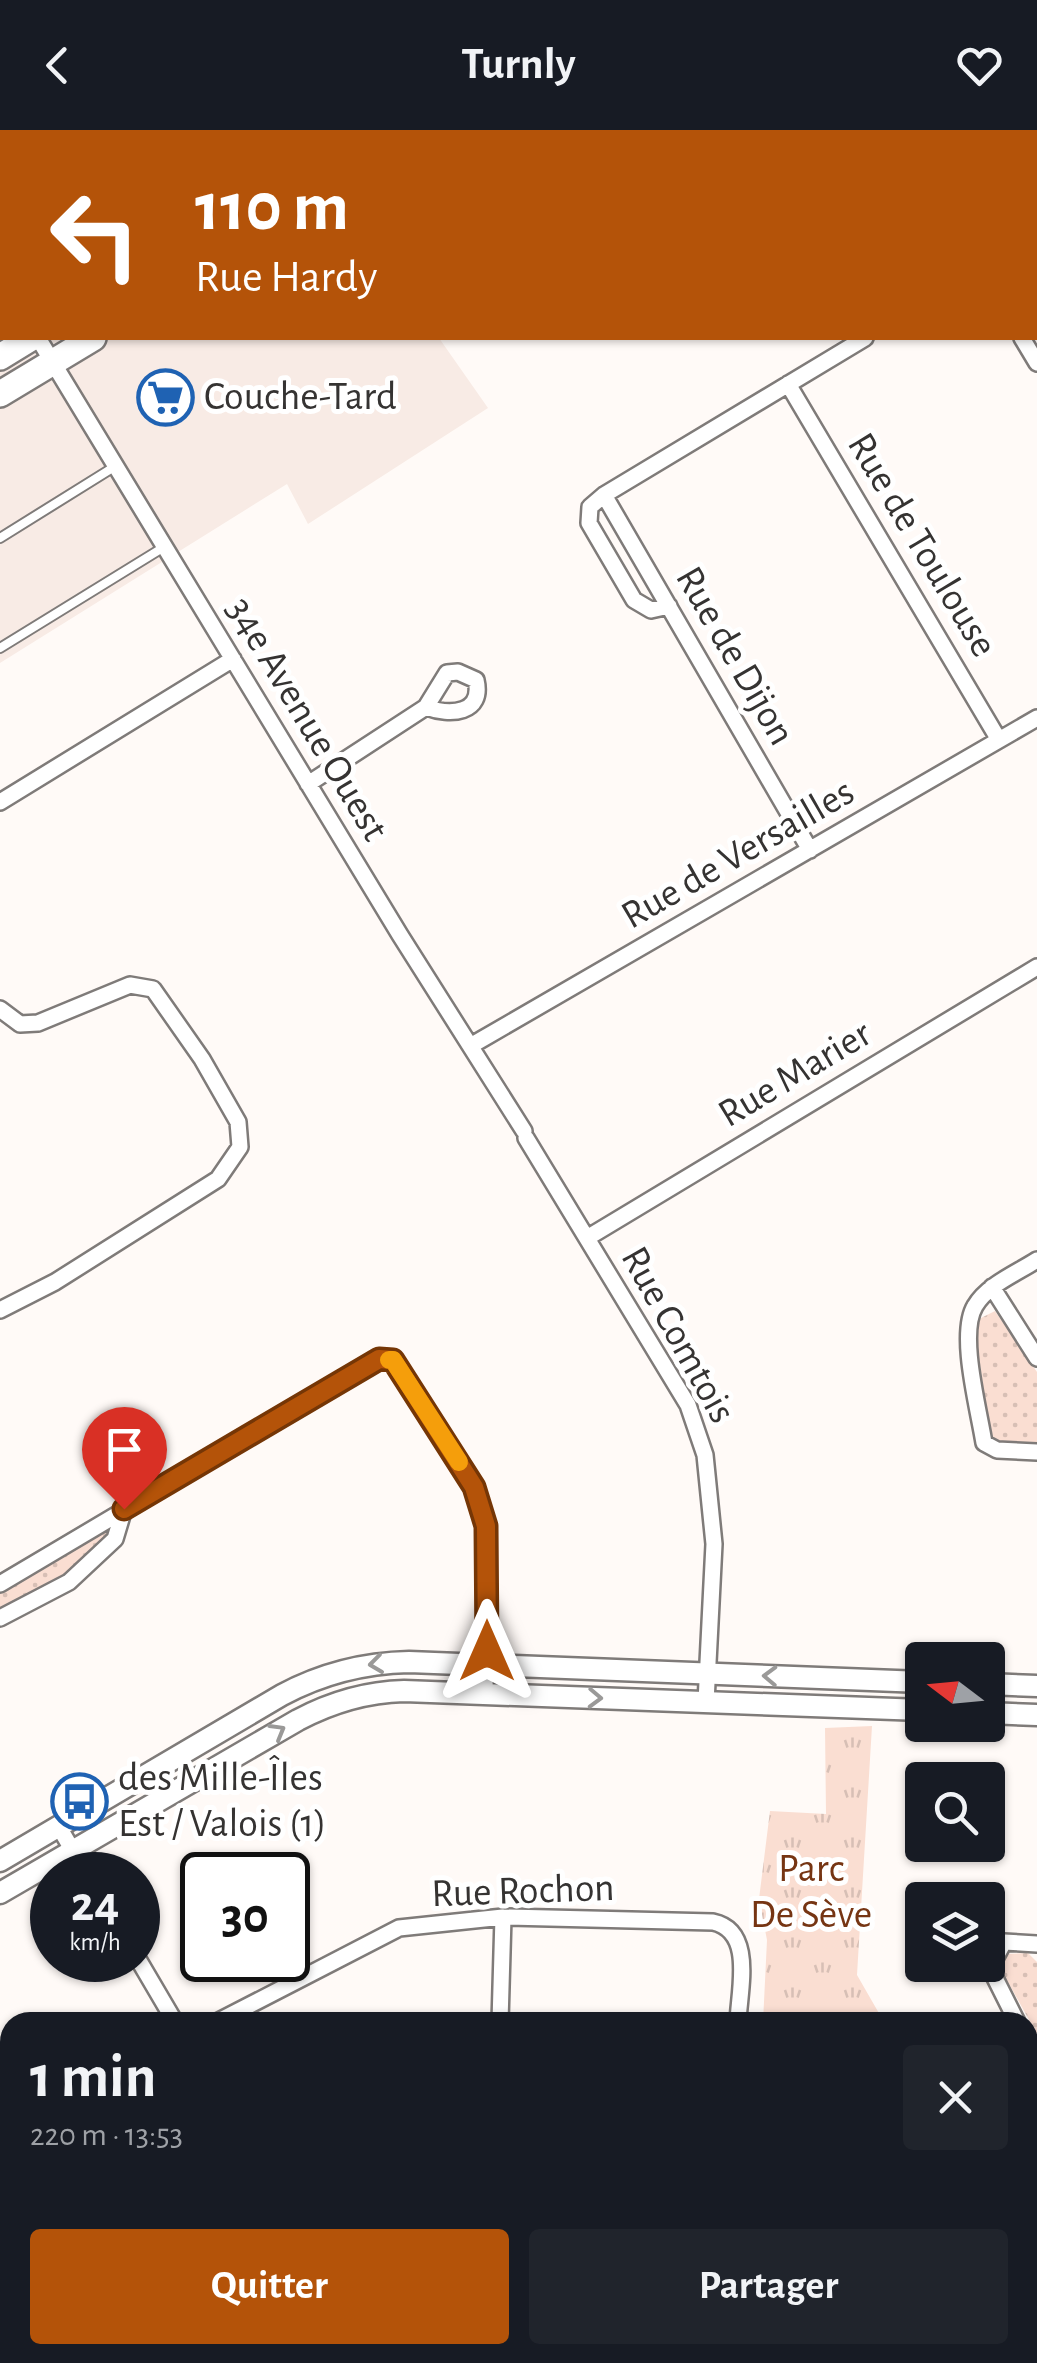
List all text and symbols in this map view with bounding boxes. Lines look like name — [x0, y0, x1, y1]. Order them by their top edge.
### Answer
icon: back — [30, 38, 85, 93]
icon: heart — [952, 38, 1007, 93]
text: Turnly — [461, 42, 576, 87]
icon: left — [30, 170, 160, 300]
text: 110 m — [195, 173, 349, 243]
text: Rue Hardy — [195, 255, 377, 300]
supermarket icon: Couche-Tard — [135, 367, 195, 427]
place label: Couche-Tard — [204, 377, 397, 417]
street label: Rue de Toulouse — [840, 426, 1004, 664]
street label: Rue de Dijon — [668, 560, 802, 752]
street label: 34e Avenue Ouest — [219, 591, 395, 848]
street label: Rue de Versailles — [615, 772, 861, 936]
street label: Rue Marier — [712, 1013, 878, 1135]
street label: Rue Comtois — [613, 1240, 743, 1430]
pin — [82, 1407, 167, 1510]
icon: arrive — [97, 1422, 152, 1477]
position arrow — [435, 1599, 539, 1703]
north arrow — [905, 1642, 1005, 1742]
map controls — [905, 1642, 1005, 1982]
one-way arrow — [367, 1653, 383, 1674]
one-way arrow — [762, 1666, 778, 1687]
one-way arrow — [587, 1687, 603, 1708]
one-way arrow — [267, 1724, 285, 1743]
place label: des Mille-Îles Est / Valois (1) — [118, 1755, 327, 1844]
button: search — [905, 1762, 1005, 1862]
bus stop icon: des Mille-Îles Est / Valois (1) — [49, 1771, 109, 1831]
park label: Parc De Sève — [750, 1849, 872, 1935]
speed limit sign: 30 — [180, 1852, 310, 1982]
street label: Rue Rochon — [431, 1868, 615, 1914]
text: 24 — [71, 1880, 119, 1930]
button: layers — [905, 1882, 1005, 1982]
text: km/h — [69, 1930, 121, 1955]
button: close — [903, 2045, 1008, 2150]
text: 1 min — [30, 2048, 156, 2108]
text: 220 m · 13:53 — [30, 2119, 183, 2151]
button: Quitter — [30, 2229, 509, 2344]
button: Partager — [529, 2229, 1008, 2344]

